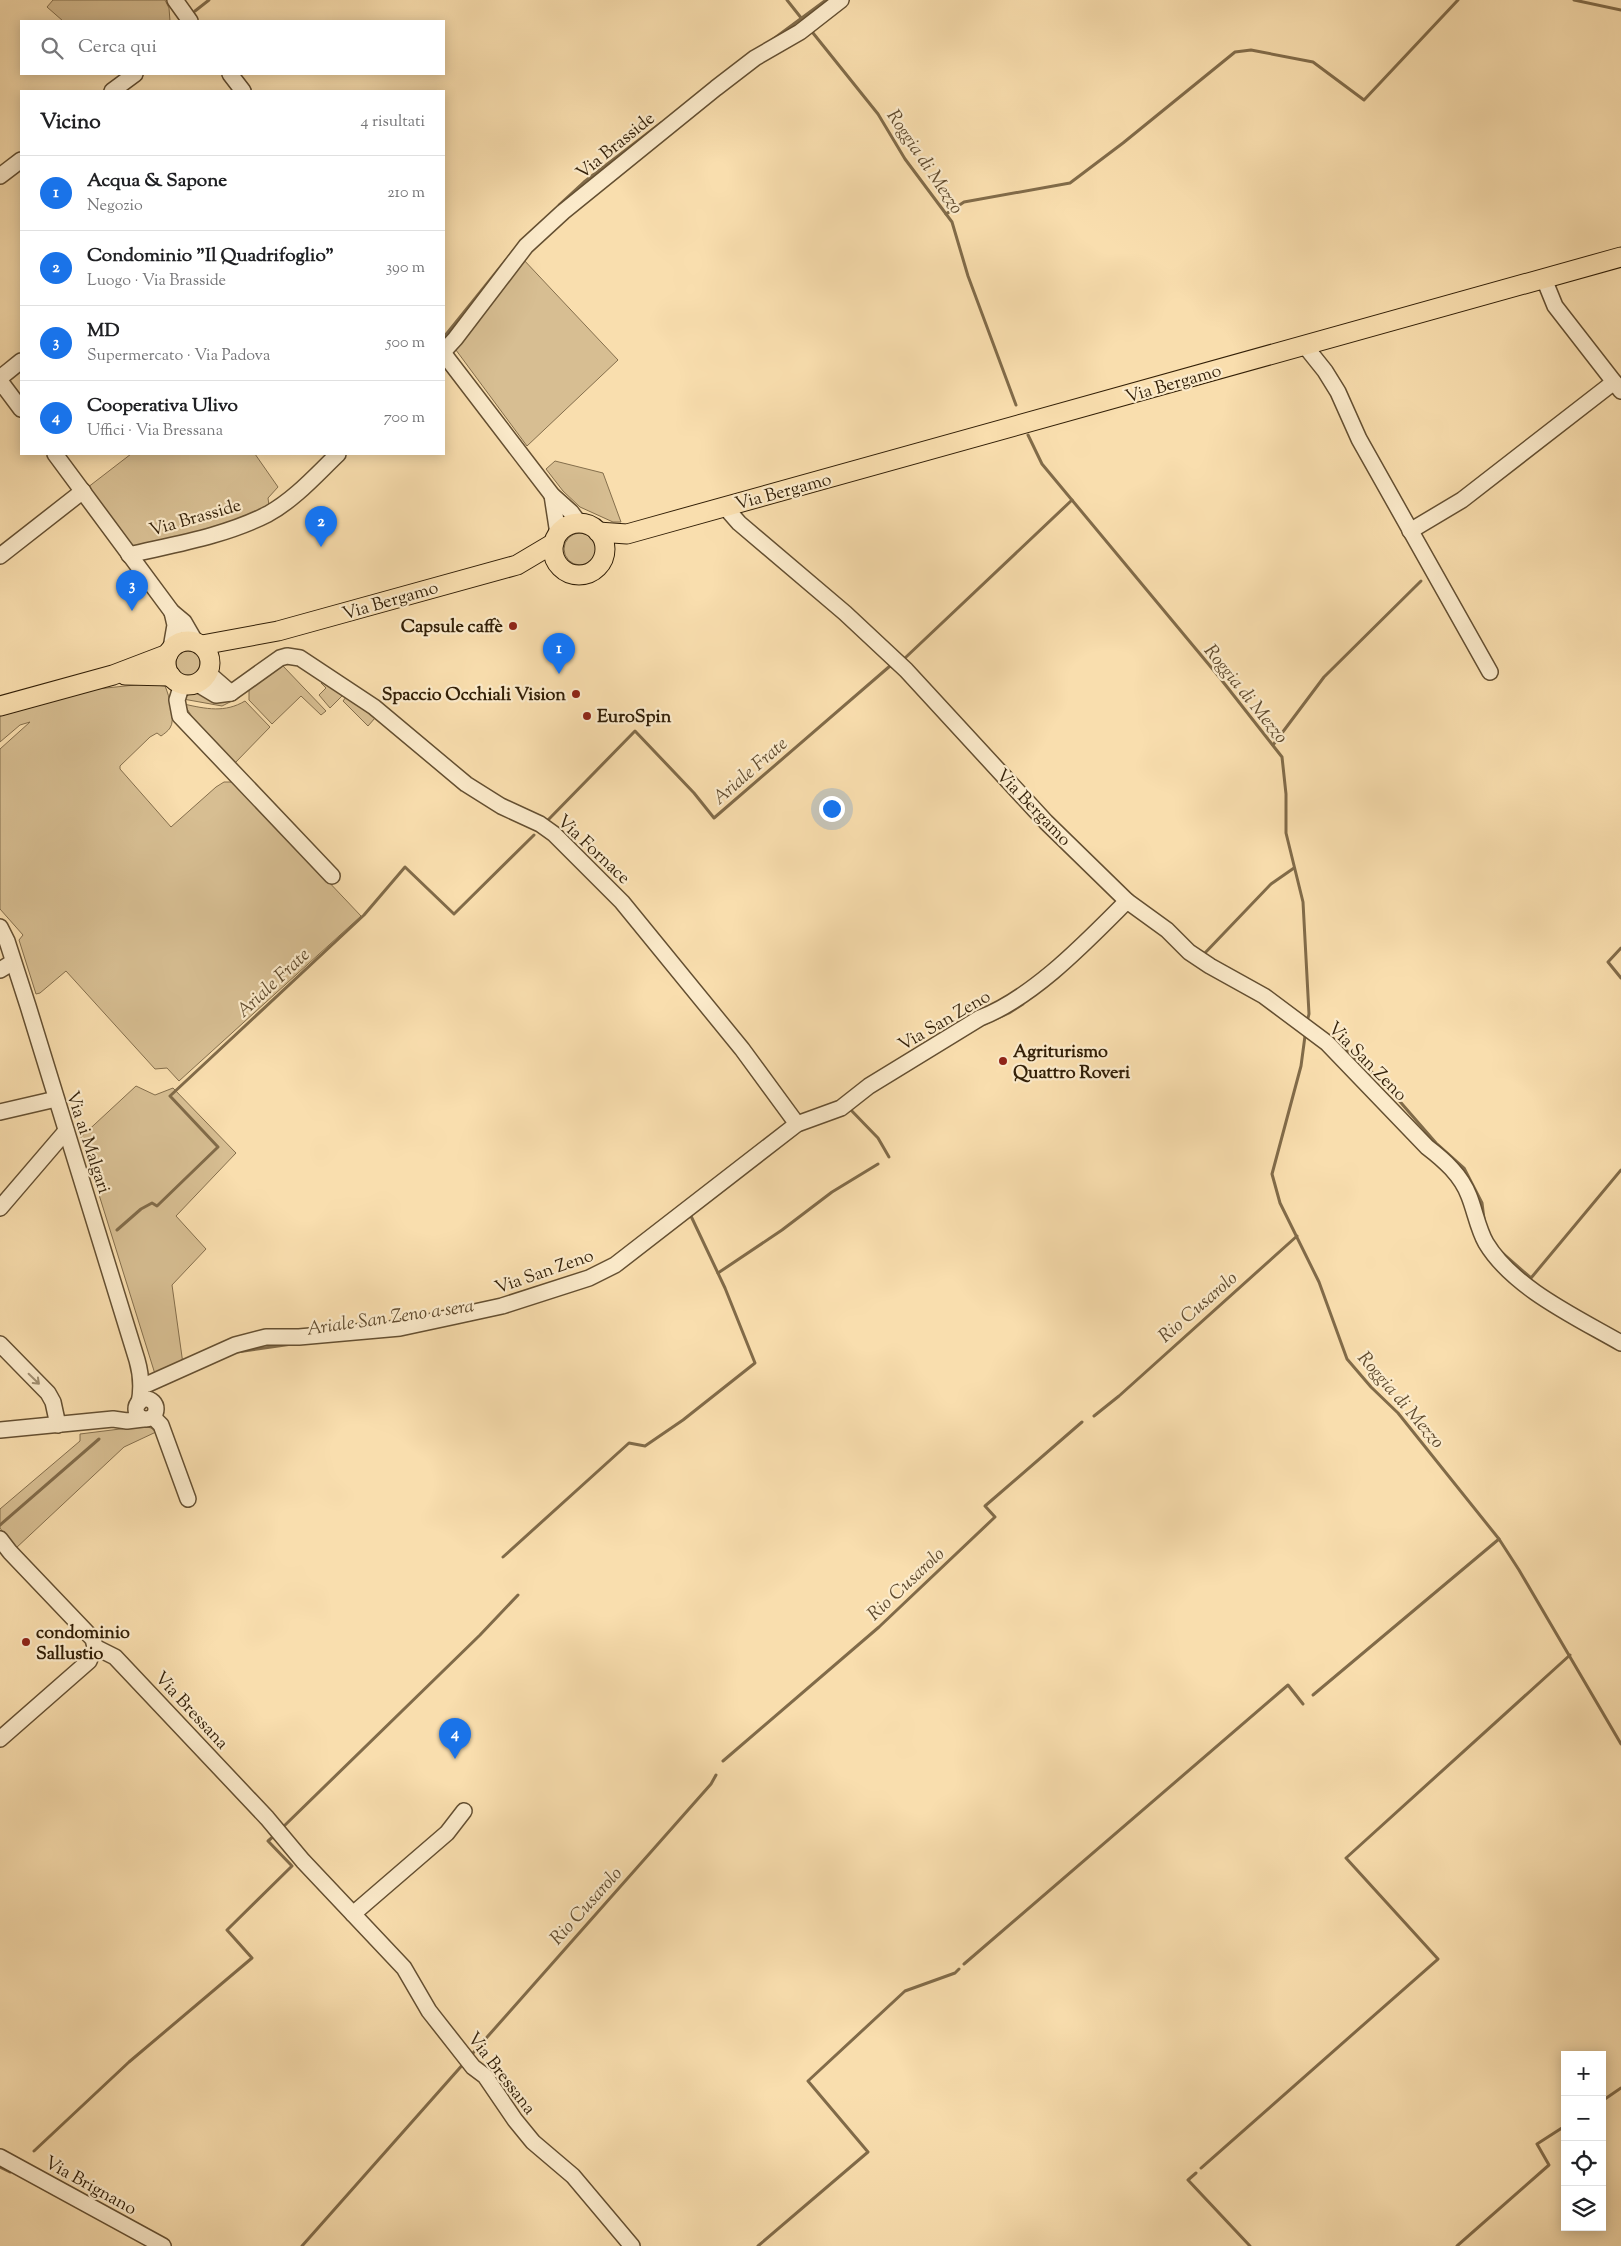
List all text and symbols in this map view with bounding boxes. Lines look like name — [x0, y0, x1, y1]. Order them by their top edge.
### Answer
search box — [20, 20, 445, 75]
icon: search — [38, 34, 66, 62]
text: Cerca qui — [78, 34, 157, 61]
water label: Roggia di Mezzo — [879, 105, 969, 220]
street label: Via Brasside — [571, 107, 661, 186]
text: Vicino — [40, 108, 101, 138]
text: 4 risultati — [360, 111, 425, 134]
text: Acqua & Sapone — [87, 168, 227, 195]
text: 1 — [53, 182, 59, 205]
text: 210 m — [387, 182, 425, 205]
text: Negozio — [87, 195, 143, 218]
text: Condominio "Il Quadrifoglio" — [87, 243, 334, 270]
text: 2 — [52, 257, 60, 280]
text: 390 m — [386, 257, 425, 280]
text: Luogo · Via Brasside — [87, 270, 226, 293]
text: MD — [87, 318, 120, 345]
text: 3 — [53, 332, 59, 355]
text: 500 m — [386, 332, 425, 355]
text: Supermercato · Via Padova — [87, 345, 270, 368]
street label: Via Bergamo — [1122, 359, 1225, 411]
text: Cooperativa Ulivo — [87, 393, 238, 420]
text: 4 — [52, 407, 60, 430]
text: 700 m — [384, 407, 425, 430]
text: Uffici · Via Bressana — [87, 420, 223, 443]
street label: Via Bergamo — [732, 468, 835, 518]
street label: Via Brasside — [146, 493, 245, 544]
pin: 2 — [305, 506, 337, 547]
pin: 3 — [116, 570, 148, 611]
street label: Via Bergamo — [339, 576, 442, 628]
place label: Capsule caffè — [401, 615, 504, 641]
marker: Capsule caffè — [507, 620, 519, 632]
pin: 1 — [543, 633, 575, 674]
water label: Roggia di Mezzo — [1197, 639, 1294, 750]
place label: Spaccio Occhiali Vision — [382, 683, 566, 709]
marker: Spaccio Occhiali Vision — [570, 688, 582, 700]
place label: EuroSpin — [597, 705, 672, 731]
marker: EuroSpin — [581, 710, 593, 722]
water label: Ariale Frate — [707, 731, 794, 812]
street label: Via Bergamo — [989, 764, 1076, 853]
your location — [819, 796, 845, 822]
street label: Via Fornace — [550, 810, 635, 891]
water label: Ariale Frate — [231, 942, 317, 1025]
street label: Via San Zeno — [894, 985, 996, 1059]
street label: Via San Zeno — [1321, 1017, 1412, 1108]
place label: Agriturismo Quattro Roveri — [1013, 1040, 1131, 1087]
marker: Agriturismo Quattro Roveri — [997, 1055, 1009, 1067]
street label: Via ai Malgari — [58, 1088, 116, 1197]
street label: Via San Zeno — [492, 1244, 598, 1302]
water label: Rio Cusarolo — [1153, 1266, 1244, 1350]
water label: Ariale San Zeno a sera — [305, 1293, 476, 1344]
water label: Roggia di Mezzo — [1350, 1346, 1450, 1455]
one-way arrow — [28, 1373, 40, 1385]
water label: Rio Cusarolo — [862, 1542, 951, 1628]
place label: condominio Sallustio — [36, 1621, 130, 1668]
marker: condominio Sallustio — [20, 1636, 32, 1648]
street label: Via Bressana — [147, 1666, 234, 1756]
pin: 4 — [439, 1718, 471, 1759]
water label: Rio Cusarolo — [544, 1862, 629, 1952]
street label: Via Bressana — [460, 2027, 541, 2121]
map controls — [1561, 2051, 1606, 2231]
button: + — [1561, 2051, 1606, 2096]
button: − — [1561, 2096, 1606, 2141]
button: locate — [1561, 2141, 1606, 2186]
street label: Via Brignano — [39, 2151, 141, 2223]
button: layers — [1561, 2186, 1606, 2231]

